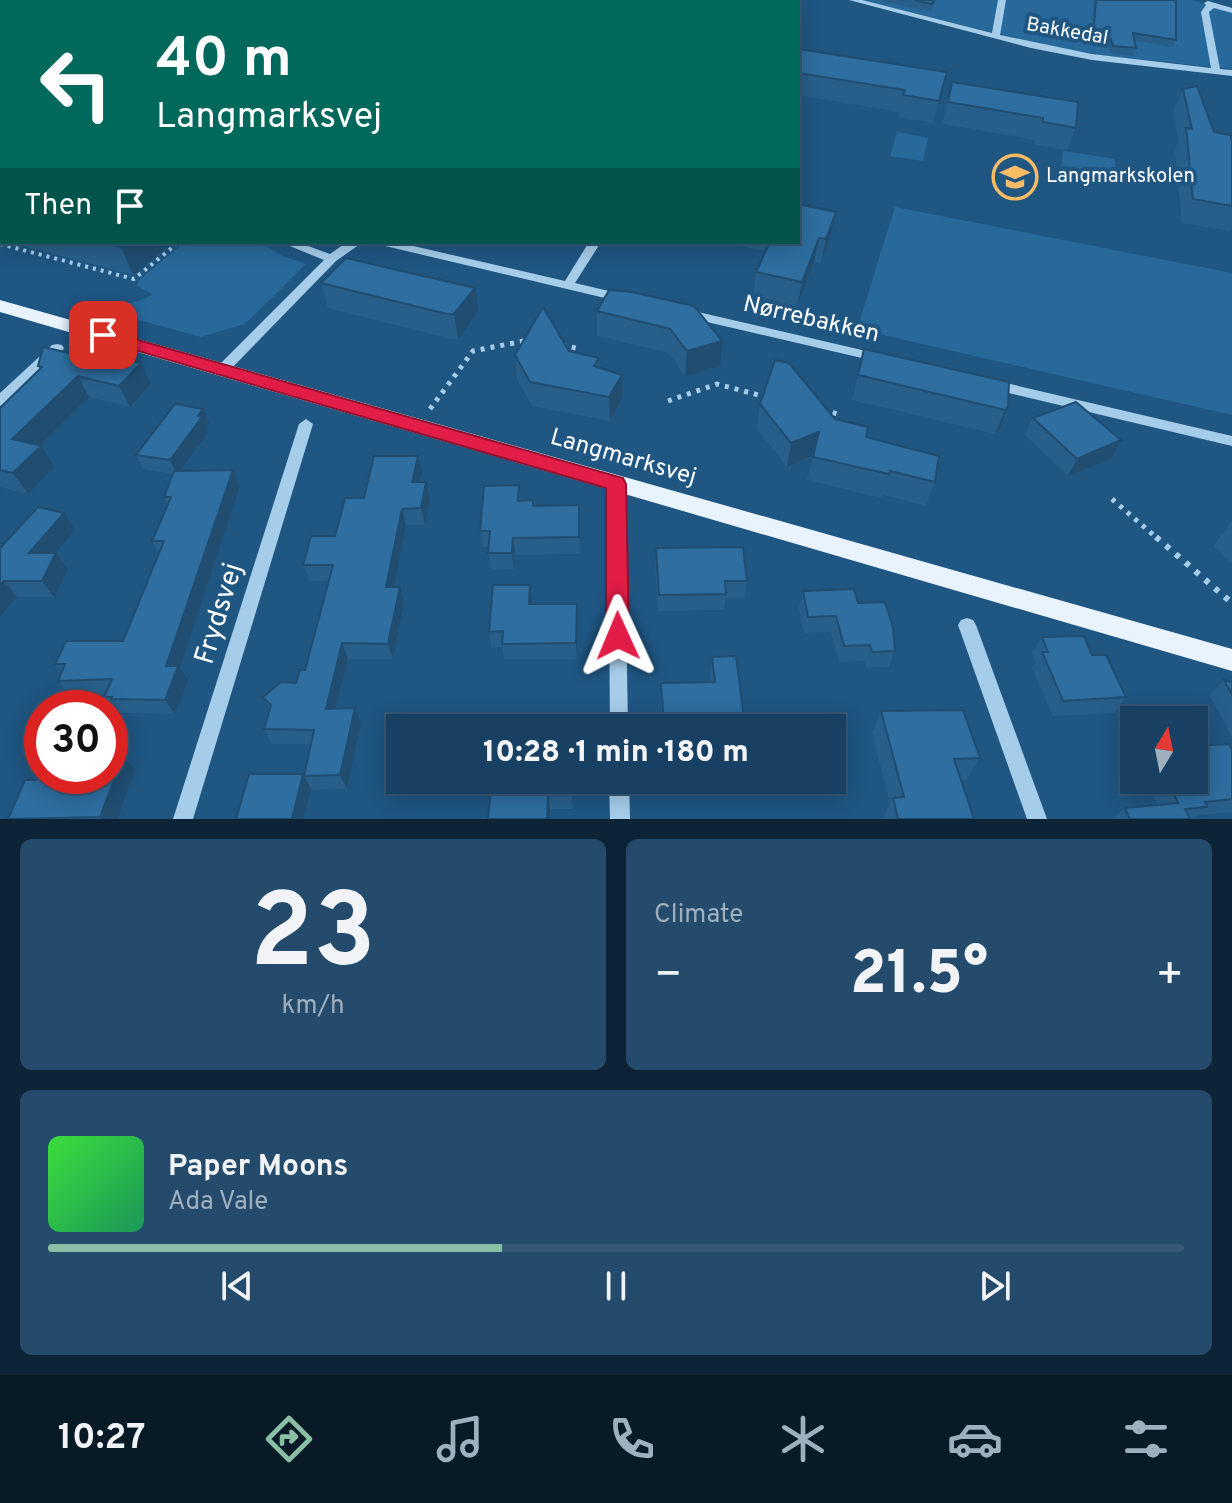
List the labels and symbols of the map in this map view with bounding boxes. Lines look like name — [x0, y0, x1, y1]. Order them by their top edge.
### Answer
street label: Bakkedal — [1024, 12, 1110, 52]
school or university icon: Langmarkskolen — [991, 153, 1039, 201]
place label: Langmarkskolen — [1046, 164, 1195, 190]
street label: Nørrebakken — [740, 290, 882, 350]
pin — [69, 301, 137, 369]
street label: Langmarksvej — [546, 423, 700, 493]
street label: Frydsvej — [188, 559, 252, 669]
position arrow — [576, 594, 660, 678]
speed limit sign: 30 — [24, 690, 128, 794]
north arrow — [1120, 706, 1208, 794]

